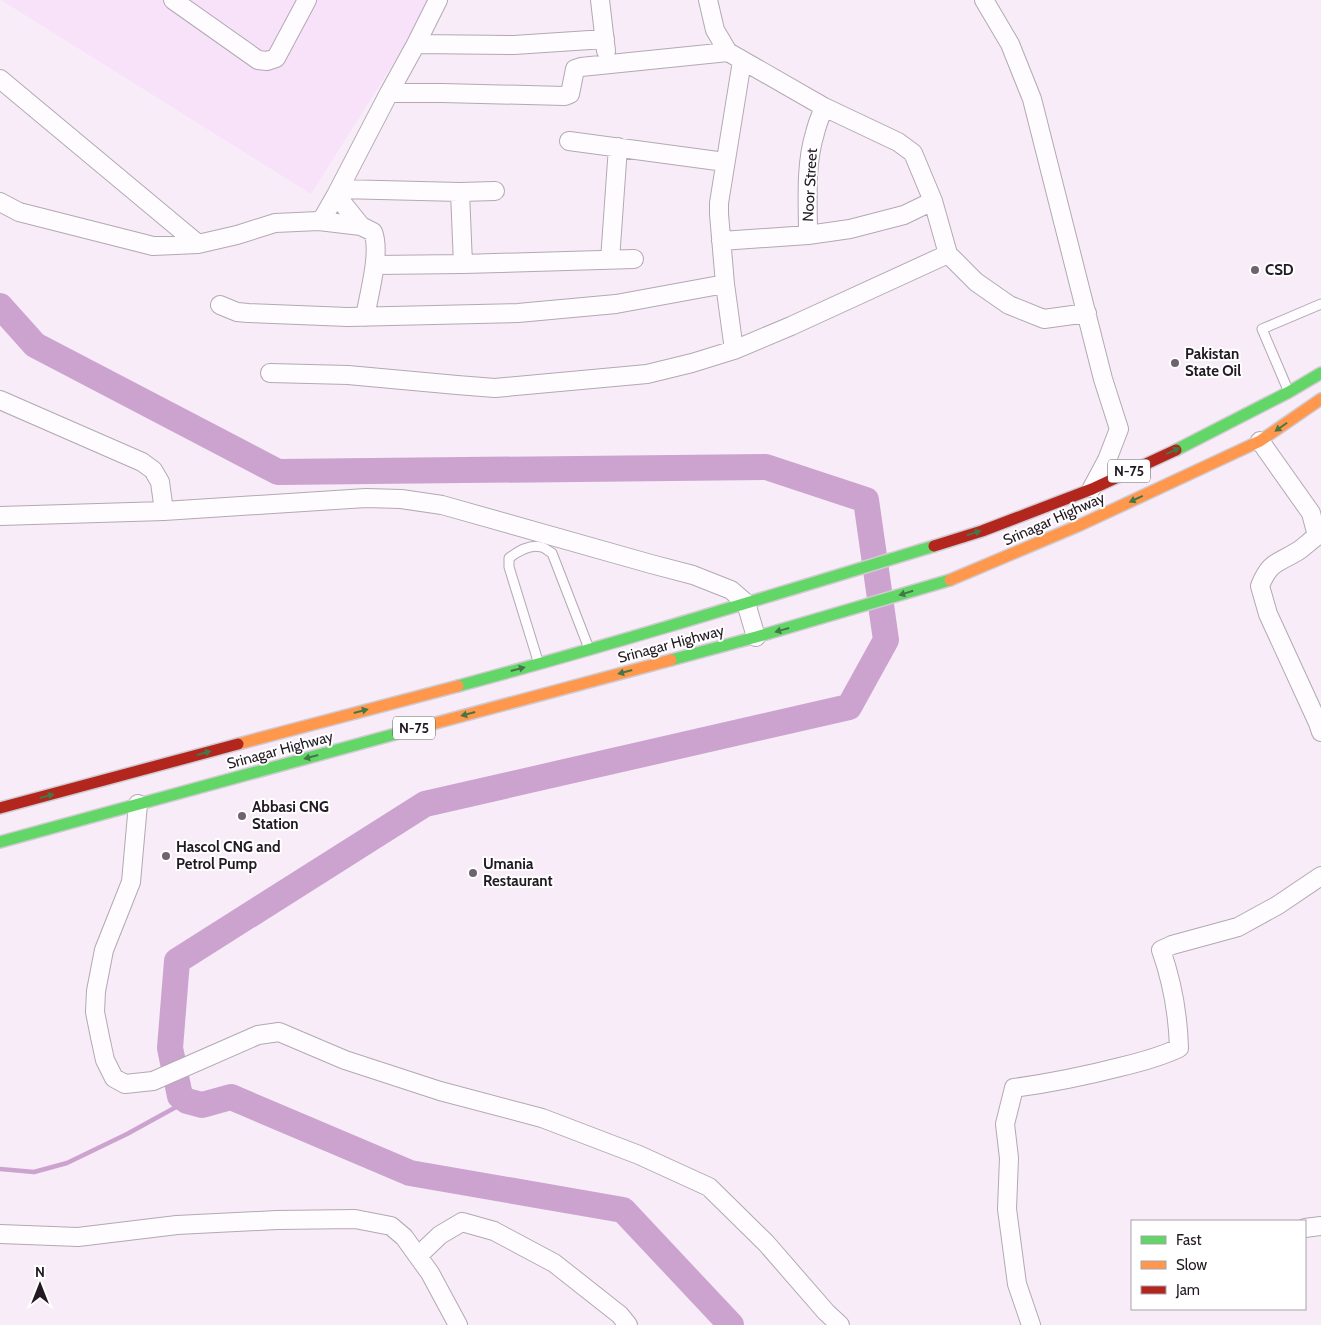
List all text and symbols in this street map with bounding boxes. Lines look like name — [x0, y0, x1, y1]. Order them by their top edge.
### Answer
street label: Noor Street — [799, 148, 821, 222]
place label: CSD — [1265, 261, 1294, 279]
marker: CSD — [1249, 264, 1261, 276]
place label: Pakistan State Oil — [1185, 345, 1241, 380]
marker: Pakistan State Oil — [1169, 357, 1181, 369]
one-way arrow — [1274, 422, 1288, 432]
one-way arrow — [1166, 447, 1180, 455]
road number: N-75 — [1108, 460, 1150, 482]
street label: Srinagar Highway — [1000, 488, 1108, 549]
one-way arrow — [1129, 495, 1143, 503]
one-way arrow — [967, 529, 982, 536]
one-way arrow — [899, 589, 914, 597]
street label: Srinagar Highway — [616, 621, 727, 667]
one-way arrow — [774, 626, 789, 634]
one-way arrow — [510, 665, 525, 673]
one-way arrow — [617, 668, 632, 676]
one-way arrow — [354, 707, 369, 715]
one-way arrow — [460, 710, 475, 718]
road number: N-75 — [393, 716, 435, 740]
street label: Srinagar Highway — [225, 727, 336, 773]
one-way arrow — [197, 749, 212, 757]
one-way arrow — [304, 753, 319, 761]
one-way arrow — [40, 791, 55, 799]
place label: Abbasi CNG Station — [252, 798, 329, 833]
marker: Abbasi CNG Station — [236, 810, 248, 822]
place label: Hascol CNG and Petrol Pump — [176, 838, 281, 873]
marker: Hascol CNG and Petrol Pump — [160, 850, 172, 862]
place label: Umania Restaurant — [483, 855, 553, 890]
marker: Umania Restaurant — [467, 867, 479, 879]
legend — [1131, 1220, 1306, 1310]
text: Fast — [1176, 1231, 1201, 1249]
text: Slow — [1176, 1256, 1207, 1274]
north arrow — [15, 1260, 65, 1310]
text: N — [35, 1263, 45, 1281]
text: Jam — [1175, 1281, 1200, 1299]

